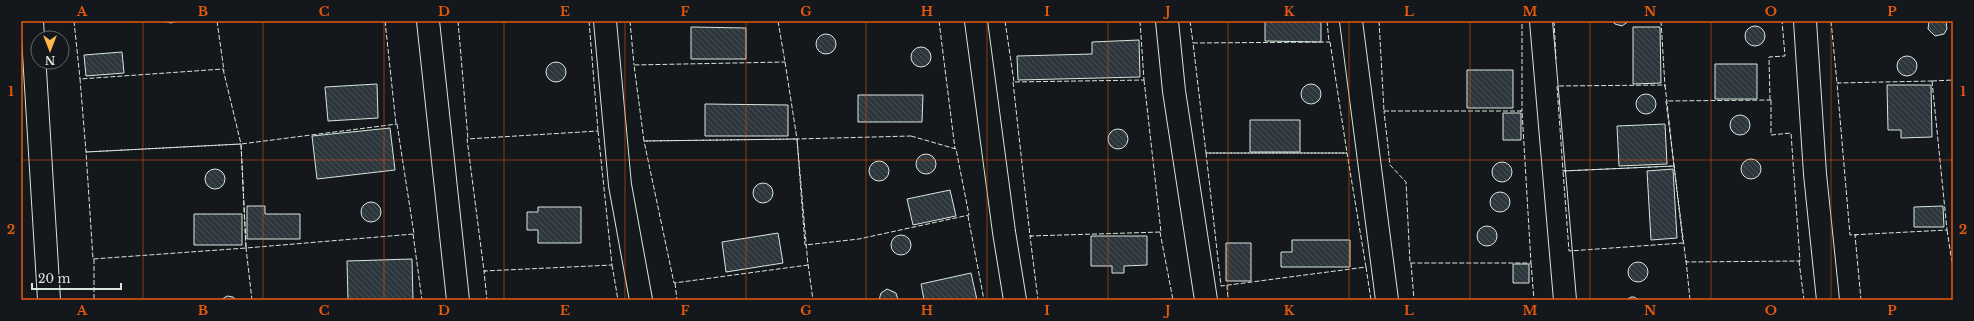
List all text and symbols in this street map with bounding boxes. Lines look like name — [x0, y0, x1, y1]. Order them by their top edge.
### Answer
text: A — [76, 3, 88, 20]
text: B — [198, 3, 208, 20]
text: C — [319, 3, 330, 20]
text: D — [438, 3, 450, 20]
text: E — [560, 3, 570, 20]
text: F — [681, 3, 690, 20]
text: G — [800, 3, 812, 20]
text: H — [921, 3, 933, 20]
text: I — [1044, 3, 1050, 20]
text: J — [1162, 3, 1171, 20]
text: K — [1284, 3, 1295, 20]
text: L — [1404, 3, 1414, 20]
text: M — [1523, 3, 1538, 20]
text: N — [1644, 3, 1656, 20]
text: O — [1765, 3, 1777, 20]
text: P — [1887, 3, 1897, 20]
north arrow — [30, 30, 70, 70]
text: N — [44, 53, 55, 67]
text: 1 — [8, 83, 14, 100]
text: 1 — [1960, 83, 1966, 100]
text: 2 — [7, 221, 15, 238]
text: 2 — [1959, 221, 1967, 238]
scale bar — [32, 265, 121, 291]
text: 20 m — [38, 271, 70, 286]
text: A — [76, 302, 88, 319]
text: B — [198, 302, 208, 319]
text: C — [319, 302, 330, 319]
text: D — [438, 302, 450, 319]
text: E — [560, 302, 570, 319]
text: F — [681, 302, 690, 319]
text: G — [800, 302, 812, 319]
text: H — [921, 302, 933, 319]
text: I — [1044, 302, 1050, 319]
text: J — [1162, 302, 1171, 319]
text: K — [1284, 302, 1295, 319]
text: L — [1404, 302, 1414, 319]
text: M — [1523, 302, 1538, 319]
text: N — [1644, 302, 1656, 319]
text: O — [1765, 302, 1777, 319]
text: P — [1887, 302, 1897, 319]

